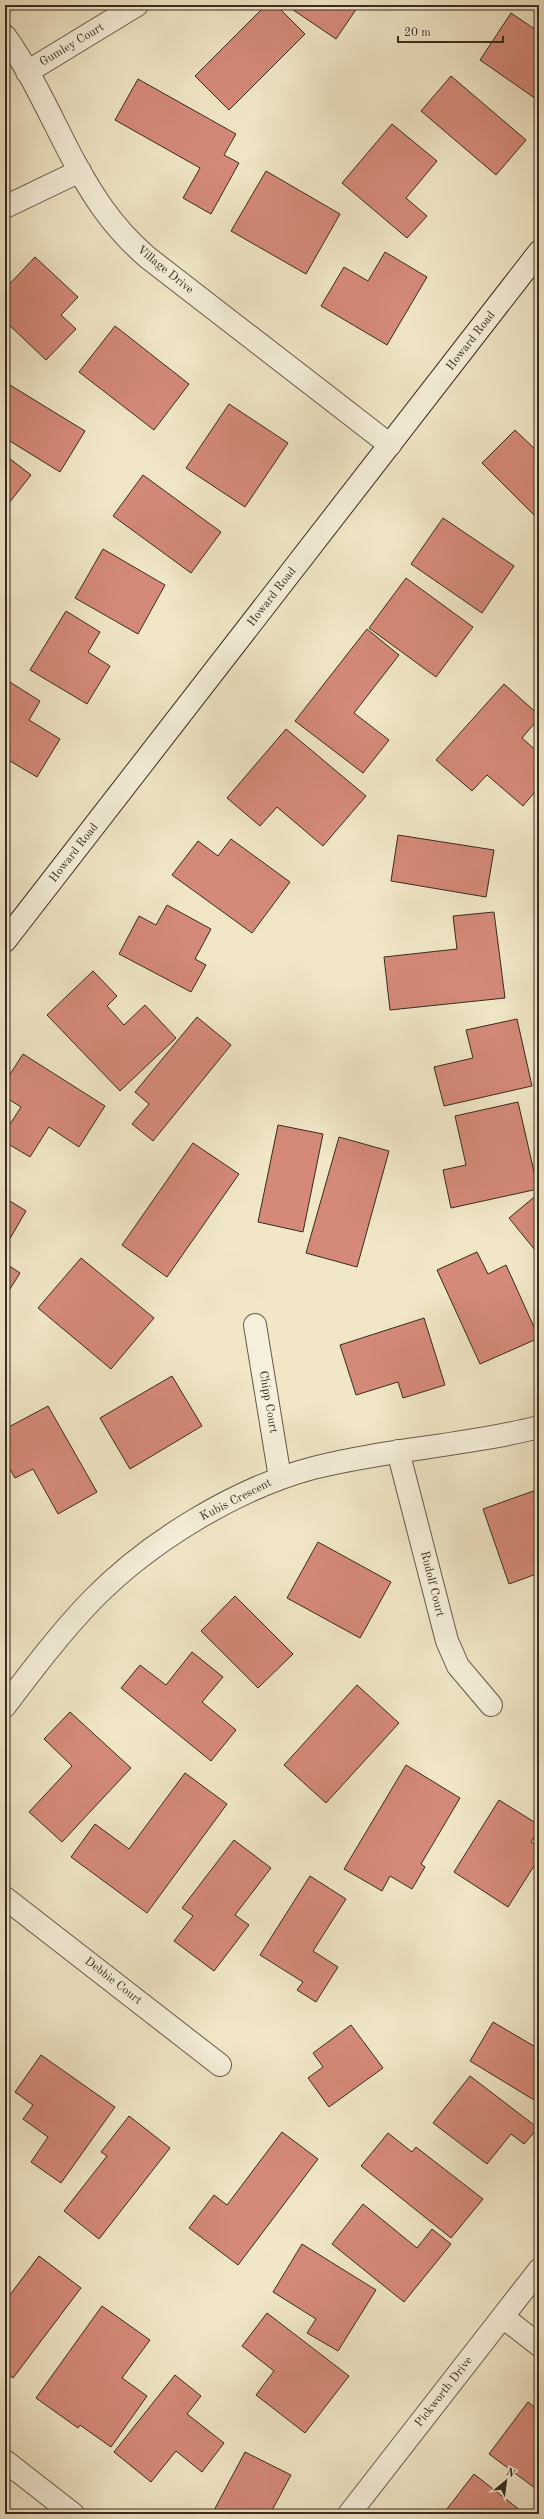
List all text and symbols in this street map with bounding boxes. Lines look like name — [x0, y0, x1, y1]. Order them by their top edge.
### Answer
scale bar — [398, 18, 503, 44]
street label: Gumley Court — [38, 21, 106, 69]
text: 20 m — [404, 27, 431, 39]
street label: Village Drive — [135, 244, 196, 297]
street label: Howard Road — [444, 309, 498, 373]
street label: Howard Road — [245, 565, 299, 629]
street label: Howard Road — [47, 821, 101, 885]
street label: Chipp Court — [257, 1370, 279, 1434]
street label: Kubis Crescent — [198, 1477, 274, 1523]
street label: Rudolf Court — [418, 1550, 446, 1618]
street label: Debbie Court — [82, 1955, 144, 2007]
street label: Pickworth Drive — [413, 2354, 475, 2429]
north arrow — [486, 2461, 526, 2501]
text: N — [504, 2467, 517, 2481]

